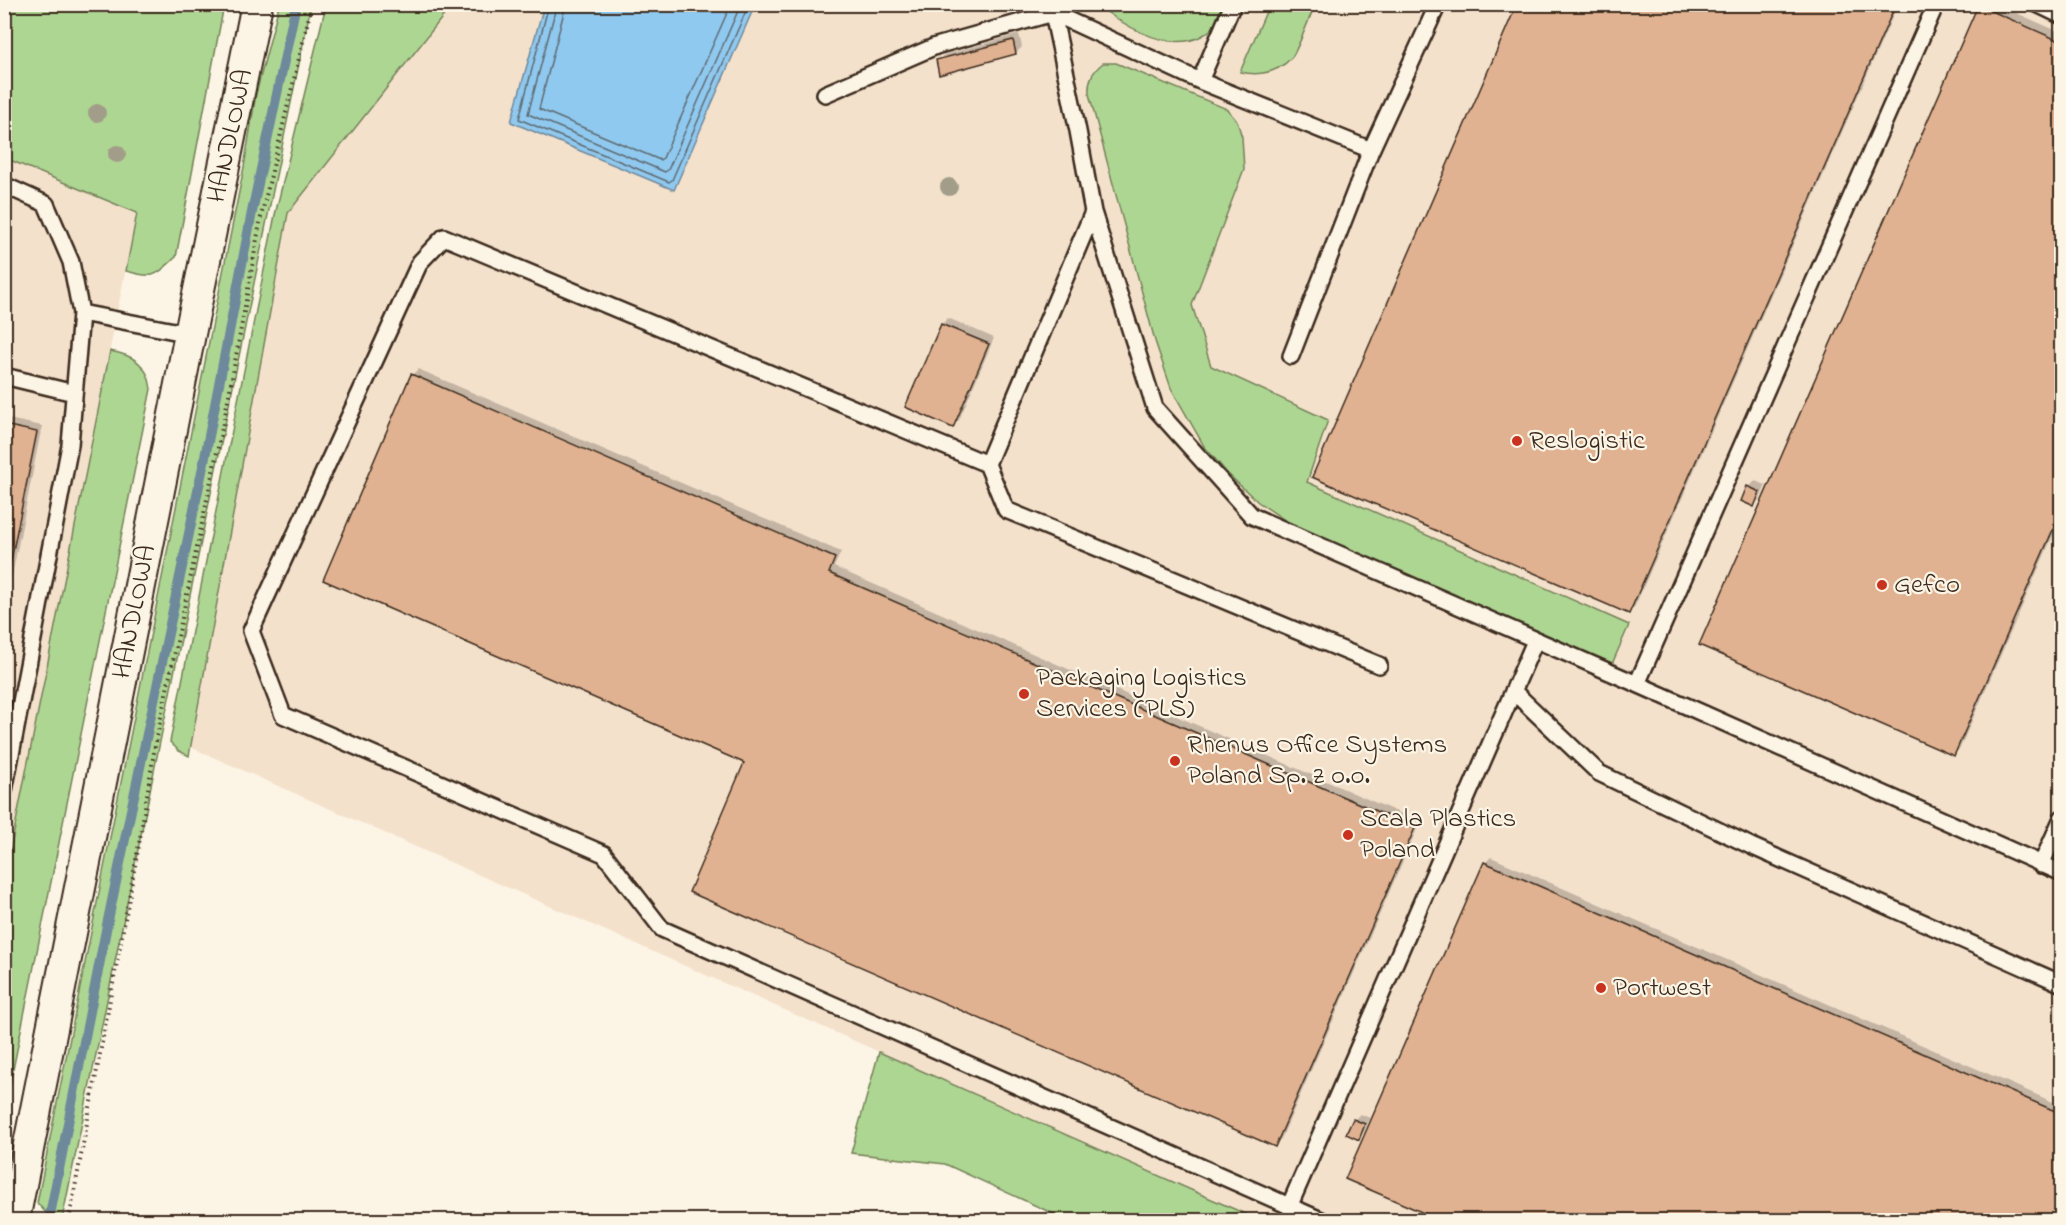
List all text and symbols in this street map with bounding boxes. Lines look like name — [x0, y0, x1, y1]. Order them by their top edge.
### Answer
street label: HANDLOWA — [198, 66, 264, 206]
place label: Reslogistic — [1529, 422, 1645, 461]
marker: Reslogistic — [1510, 434, 1524, 448]
street label: HANDLOWA — [103, 542, 167, 682]
place label: Gefco — [1894, 566, 1960, 605]
marker: Gefco — [1875, 578, 1889, 592]
place label: Packaging Logistics Services (PLS) — [1036, 659, 1247, 729]
marker: Packaging Logistics Services (PLS) — [1017, 687, 1031, 701]
place label: Rhenus Office Systems Poland Sp. z o.o. — [1187, 726, 1447, 796]
marker: Rhenus Office Systems Poland Sp. z o.o. — [1168, 754, 1182, 768]
place label: Scala Plastics Poland — [1360, 800, 1516, 870]
marker: Scala Plastics Poland — [1341, 828, 1355, 842]
place label: Portwest — [1613, 969, 1711, 1008]
marker: Portwest — [1594, 981, 1608, 995]

